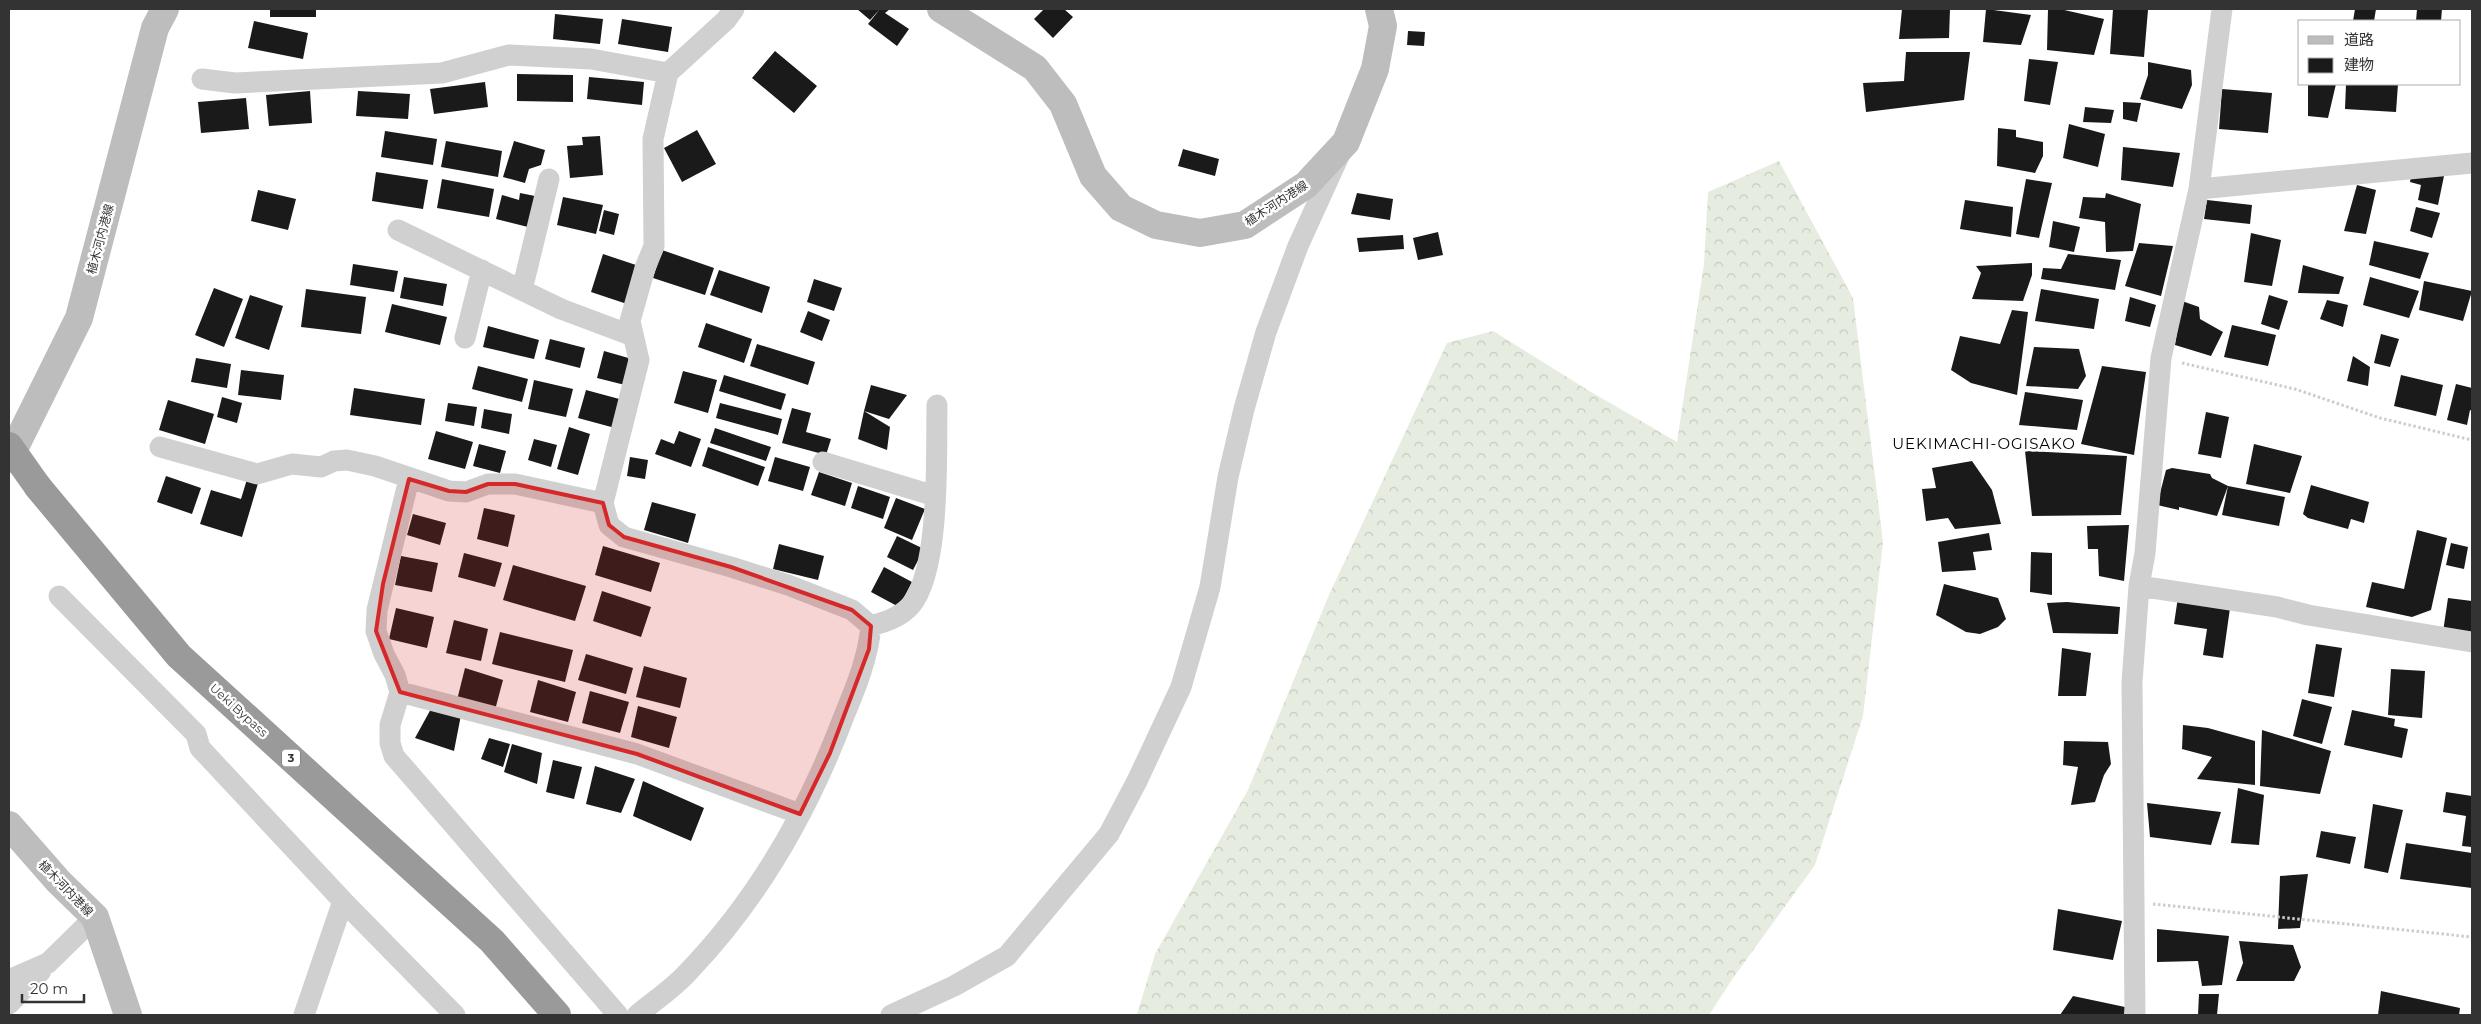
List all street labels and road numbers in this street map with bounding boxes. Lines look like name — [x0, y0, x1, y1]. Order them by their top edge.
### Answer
street label: 植木河内港線 — [1242, 177, 1310, 229]
street label: 植木河内港線 — [83, 202, 117, 276]
street label: Ueki Bypass — [207, 680, 271, 740]
road number: 3 — [282, 750, 300, 766]
street label: 植木河内港線 — [36, 857, 96, 919]

